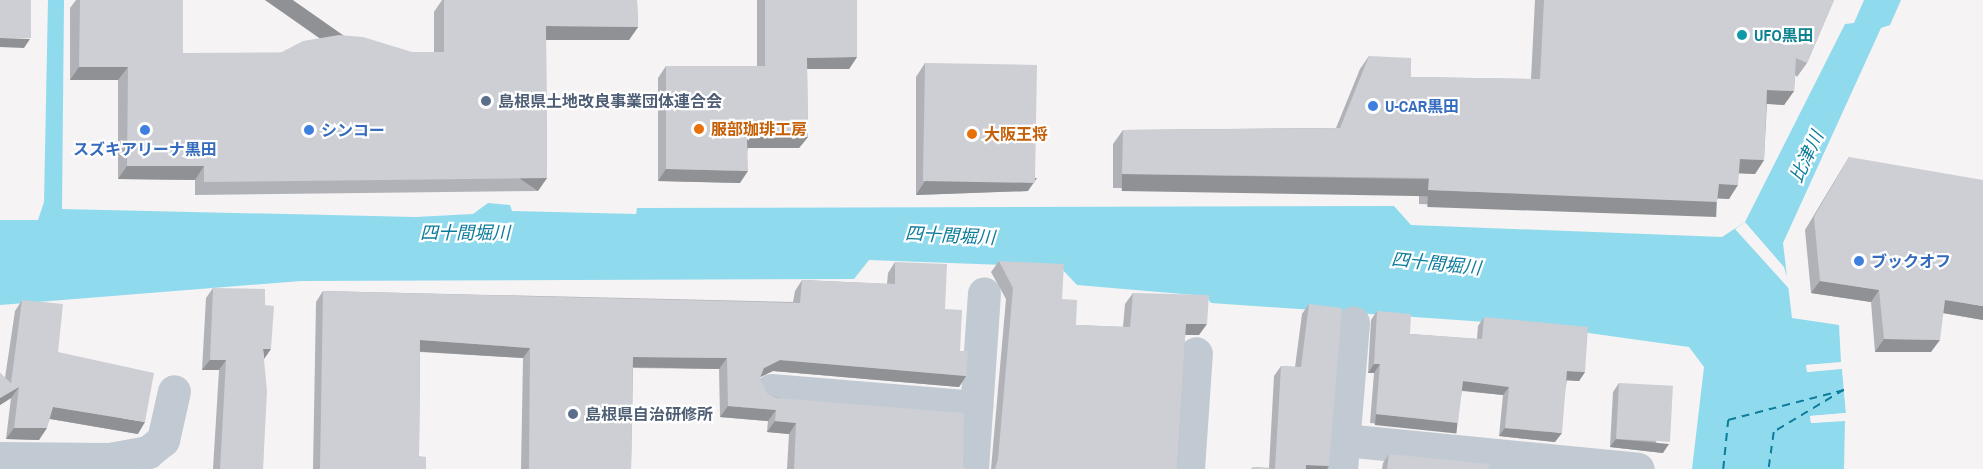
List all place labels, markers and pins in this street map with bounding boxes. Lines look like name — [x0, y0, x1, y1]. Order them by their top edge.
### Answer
place label: UFO黒田 — [1754, 25, 1814, 45]
marker: UFO黒田 — [1735, 28, 1749, 42]
place label: 島根県土地改良事業団体連合会 — [498, 91, 722, 111]
marker: 島根県土地改良事業団体連合会 — [479, 94, 493, 108]
place label: U-CAR黒田 — [1385, 96, 1459, 116]
marker: U-CAR黒田 — [1366, 99, 1380, 113]
place label: 服部珈琲工房 — [711, 119, 807, 139]
place label: シンコー — [321, 120, 385, 140]
marker: 服部珈琲工房 — [692, 122, 706, 136]
marker: スズキアリーナ黒田 — [138, 123, 152, 137]
marker: シンコー — [302, 123, 316, 137]
place label: 大阪王将 — [984, 124, 1048, 144]
marker: 大阪王将 — [965, 127, 979, 141]
place label: スズキアリーナ黒田 — [73, 139, 217, 159]
place label: ブックオフ — [1871, 251, 1951, 271]
marker: ブックオフ — [1852, 254, 1866, 268]
place label: 島根県自治研修所 — [585, 404, 713, 424]
marker: 島根県自治研修所 — [566, 407, 580, 421]

